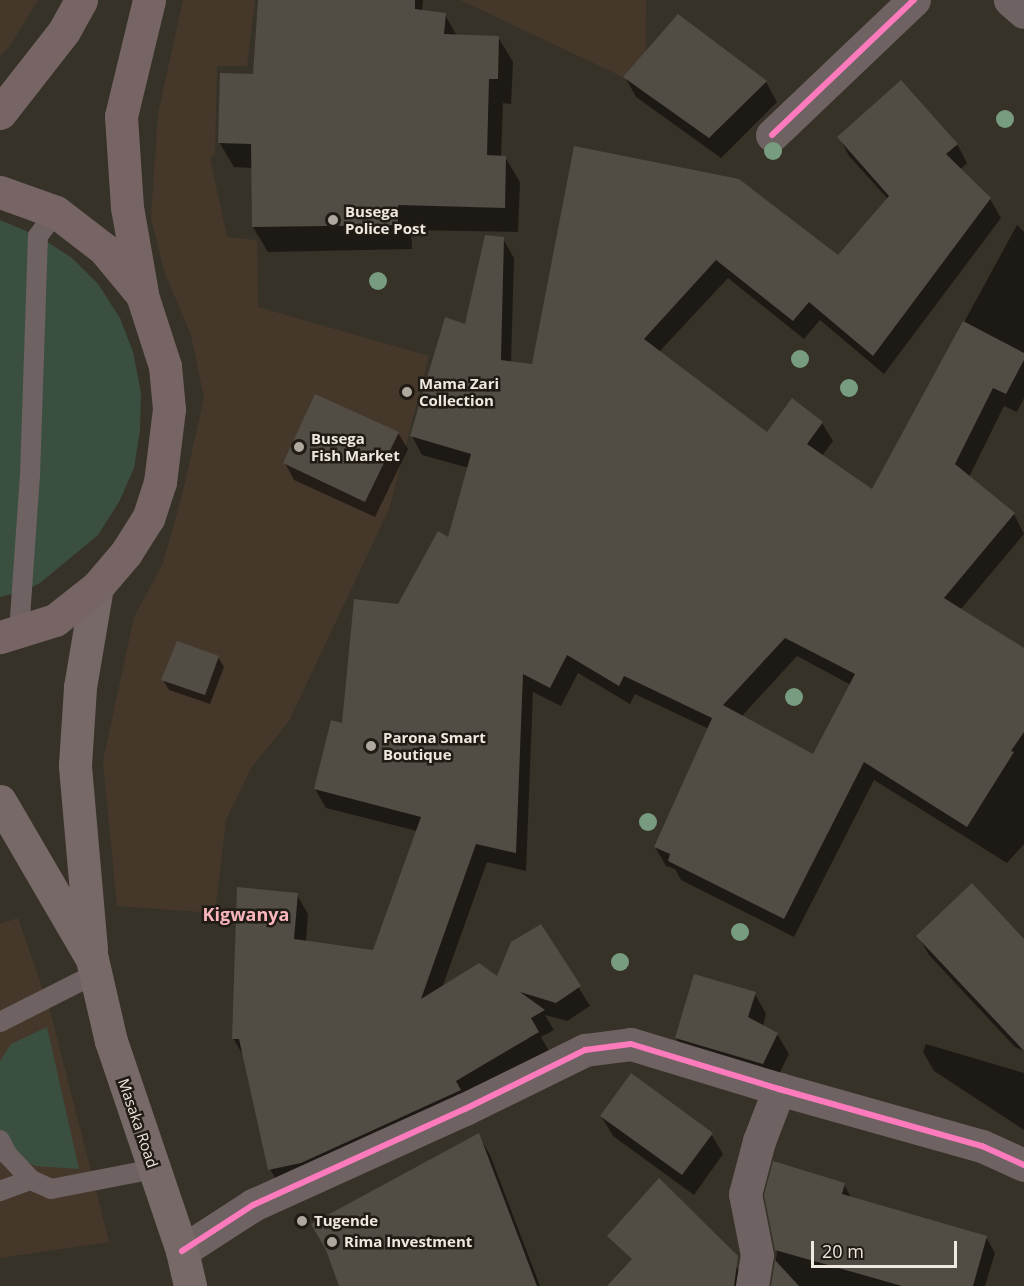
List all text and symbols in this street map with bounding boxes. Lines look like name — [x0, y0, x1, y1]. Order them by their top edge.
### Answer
place label: Busega Police Post — [345, 202, 426, 237]
marker: Busega Police Post — [326, 213, 340, 227]
place label: Mama Zari Collection — [419, 374, 499, 409]
marker: Mama Zari Collection — [400, 385, 414, 399]
place label: Busega Fish Market — [311, 429, 400, 464]
marker: Busega Fish Market — [292, 440, 306, 454]
place label: Parona Smart Boutique — [383, 728, 486, 763]
marker: Parona Smart Boutique — [364, 739, 378, 753]
district label: Kigwanya — [203, 903, 289, 925]
street label: Masaka Road — [114, 1076, 162, 1170]
place label: Tugende — [314, 1212, 378, 1230]
marker: Tugende — [295, 1214, 309, 1228]
scale bar — [814, 1229, 960, 1267]
place label: Rima Investment — [344, 1233, 472, 1251]
marker: Rima Investment — [325, 1235, 339, 1249]
text: 20 m — [822, 1239, 864, 1263]

